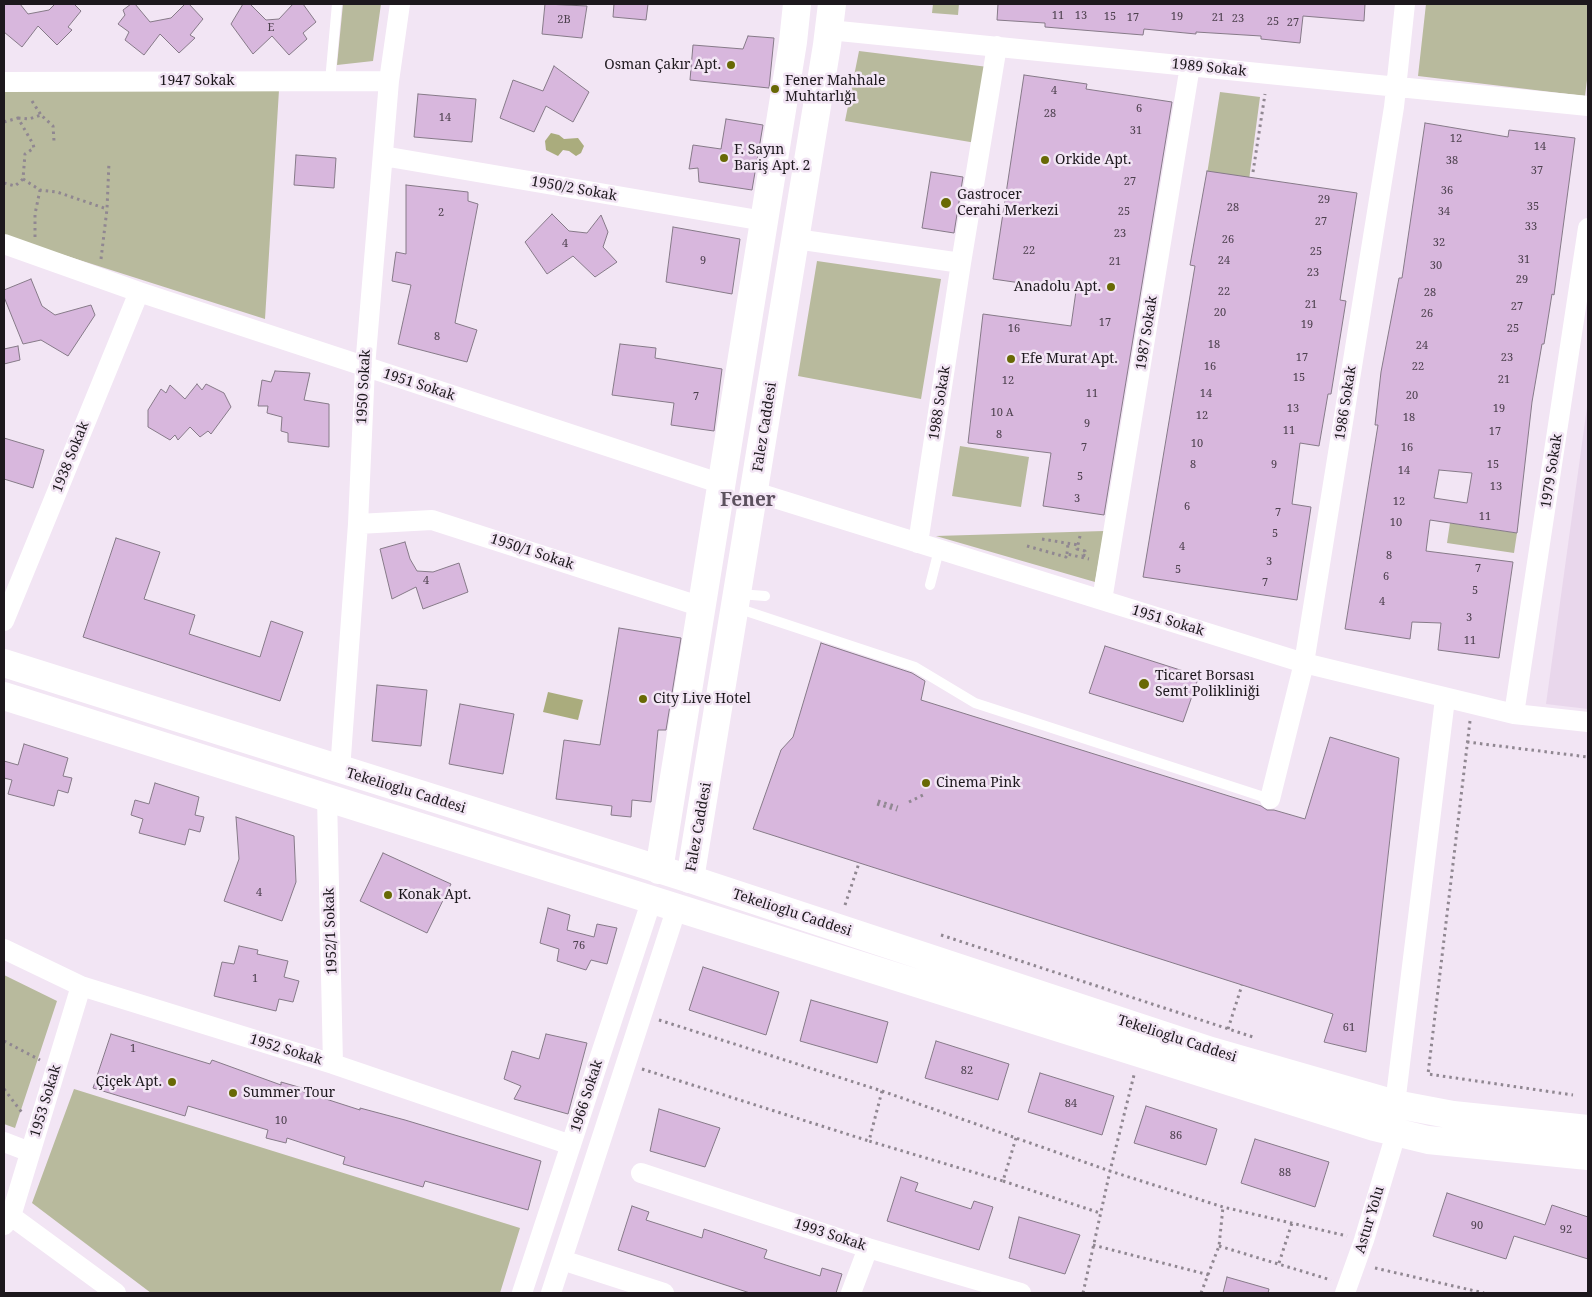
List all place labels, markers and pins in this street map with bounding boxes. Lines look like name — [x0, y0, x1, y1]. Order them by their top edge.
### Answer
place label: Osman Çakır Apt. — [604, 57, 721, 73]
marker: Osman Çakır Apt. — [725, 59, 737, 71]
place label: Fener Mahhale Muhtarlığı — [785, 73, 885, 105]
marker: Fener Mahhale Muhtarlığı — [769, 83, 781, 95]
place label: F. Sayın Bariş Apt. 2 — [734, 142, 810, 174]
marker: F. Sayın Bariş Apt. 2 — [718, 152, 730, 164]
place label: Orkide Apt. — [1055, 152, 1131, 168]
marker: Orkide Apt. — [1039, 154, 1051, 166]
place label: Gastrocer Cerahi Merkezi — [957, 187, 1059, 220]
marker: Gastrocer Cerahi Merkezi — [939, 196, 953, 210]
place label: Anadolu Apt. — [1014, 279, 1101, 295]
marker: Anadolu Apt. — [1105, 281, 1117, 293]
place label: Efe Murat Apt. — [1021, 351, 1118, 367]
marker: Efe Murat Apt. — [1005, 353, 1017, 365]
place label: Ticaret Borsası Semt Polikliniği — [1155, 668, 1260, 700]
marker: Ticaret Borsası Semt Polikliniği — [1137, 677, 1151, 691]
place label: City Live Hotel — [653, 691, 751, 707]
marker: City Live Hotel — [637, 693, 649, 705]
place label: Cinema Pink — [936, 775, 1021, 791]
marker: Cinema Pink — [920, 777, 932, 789]
place label: Konak Apt. — [398, 887, 471, 903]
marker: Konak Apt. — [382, 889, 394, 901]
place label: Çiçek Apt. — [96, 1074, 162, 1090]
marker: Çiçek Apt. — [166, 1076, 178, 1088]
place label: Summer Tour — [243, 1085, 335, 1101]
marker: Summer Tour — [227, 1087, 239, 1099]

